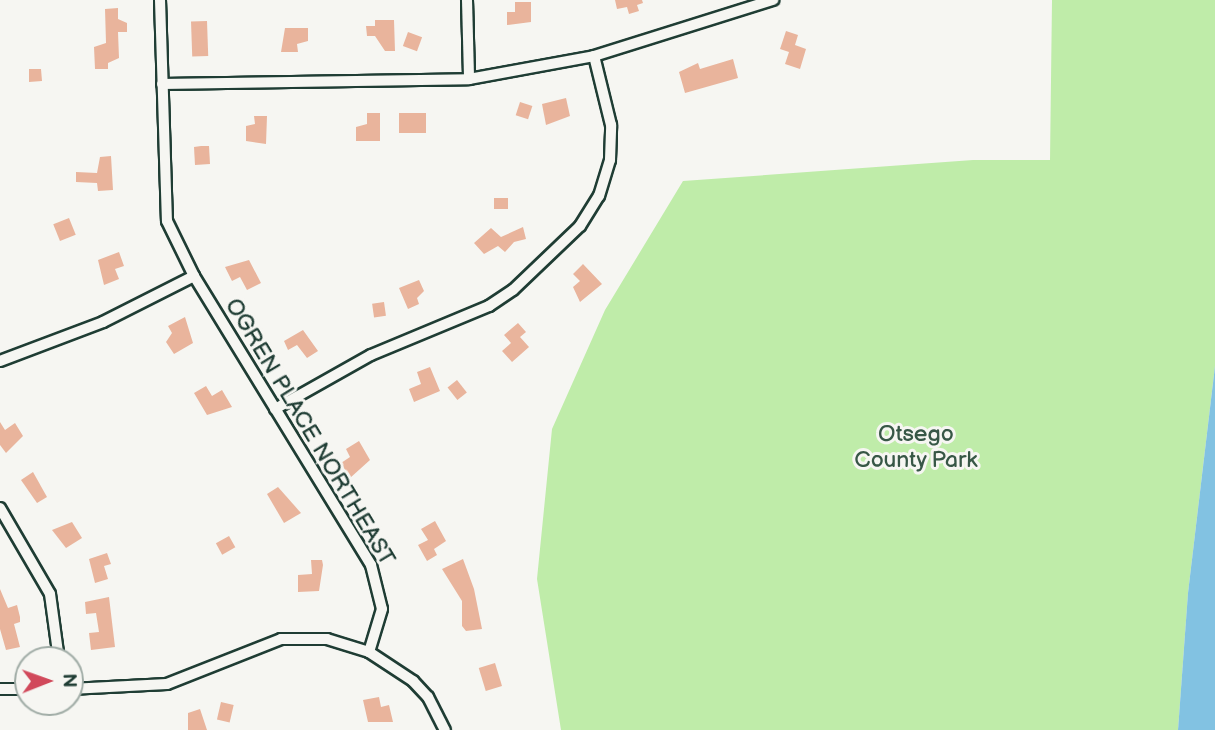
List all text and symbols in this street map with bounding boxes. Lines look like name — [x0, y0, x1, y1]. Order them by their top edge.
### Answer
street label: OGREN PLACE NORTHEAST — [219, 293, 401, 571]
park label: Otsego County Park — [854, 420, 978, 474]
north arrow — [14, 646, 84, 716]
text: N — [57, 673, 80, 688]

